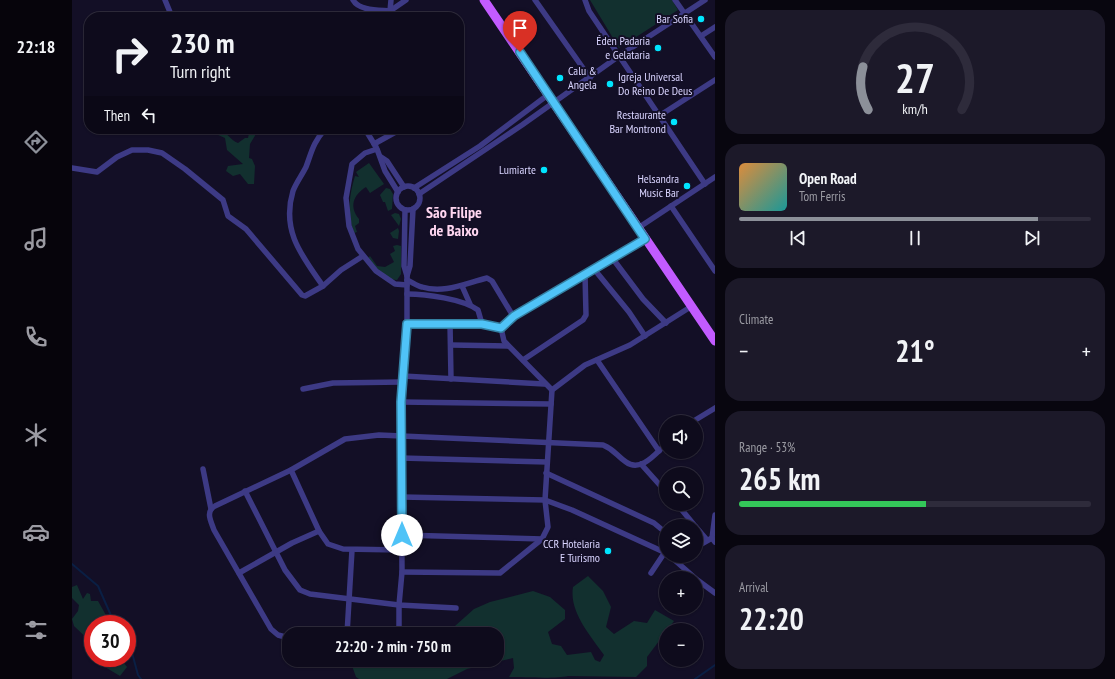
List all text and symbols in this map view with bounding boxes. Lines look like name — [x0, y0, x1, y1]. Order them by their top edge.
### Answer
pin — [503, 11, 537, 52]
place label: Bar Sofia — [656, 11, 693, 26]
marker: Bar Sofia — [696, 14, 706, 24]
icon: arrive — [509, 17, 531, 39]
text: 230 m — [170, 24, 234, 61]
icon: right — [104, 28, 156, 80]
place label: Éden Padaria e Gelataria — [596, 33, 650, 62]
text: 22:18 — [17, 35, 55, 58]
marker: Éden Padaria e Gelataria — [653, 43, 663, 53]
text: 27 — [895, 51, 935, 104]
text: Turn right — [170, 60, 230, 83]
place label: Calu & Angela — [568, 63, 597, 92]
place label: Igreja Universal Do Reino De Deus — [618, 69, 692, 98]
marker: Calu & Angela — [555, 73, 565, 83]
marker: Igreja Universal Do Reino De Deus — [605, 79, 615, 89]
text: km/h — [902, 98, 928, 117]
icon: left — [138, 104, 160, 126]
text: Then — [104, 106, 130, 125]
place label: Restaurante Bar Montrond — [609, 107, 666, 136]
marker: Restaurante Bar Montrond — [669, 117, 679, 127]
icon: directions — [22, 128, 50, 156]
place label: Lumiarte — [499, 162, 536, 177]
marker: Lumiarte — [539, 165, 549, 175]
text: Open Road — [799, 169, 857, 188]
place label: Helsandra Music Bar — [637, 171, 680, 200]
marker: Helsandra Music Bar — [682, 181, 692, 191]
text: Tom Ferris — [799, 188, 845, 205]
district label: São Filipe de Baixo — [426, 202, 482, 240]
icon: music — [22, 225, 50, 253]
icon: previous — [787, 227, 809, 249]
icon: pause — [904, 227, 926, 249]
icon: next — [1021, 227, 1043, 249]
text: Climate — [739, 311, 773, 328]
icon: phone — [22, 323, 50, 351]
text: 21° — [895, 331, 935, 370]
text: − — [739, 337, 748, 365]
text: + — [1082, 337, 1091, 365]
map controls — [659, 415, 703, 667]
button: sound — [659, 415, 703, 459]
icon: climate — [22, 421, 50, 449]
text: Range · 53% — [739, 439, 795, 456]
text: 265 km — [739, 459, 820, 498]
button: search — [659, 467, 703, 511]
position arrow — [381, 514, 423, 556]
icon: car — [22, 518, 50, 546]
button: layers — [659, 519, 703, 563]
place label: CCR Hotelaria E Turismo — [543, 536, 600, 565]
marker: CCR Hotelaria E Turismo — [603, 546, 613, 556]
button: + — [659, 571, 703, 615]
text: Arrival — [739, 579, 768, 596]
text: 22:20 — [739, 599, 804, 638]
speed limit sign: 30 — [84, 615, 136, 667]
icon: filters — [22, 616, 50, 644]
button: − — [659, 623, 703, 667]
text: 22:20 · 2 min · 750 m — [335, 637, 451, 656]

